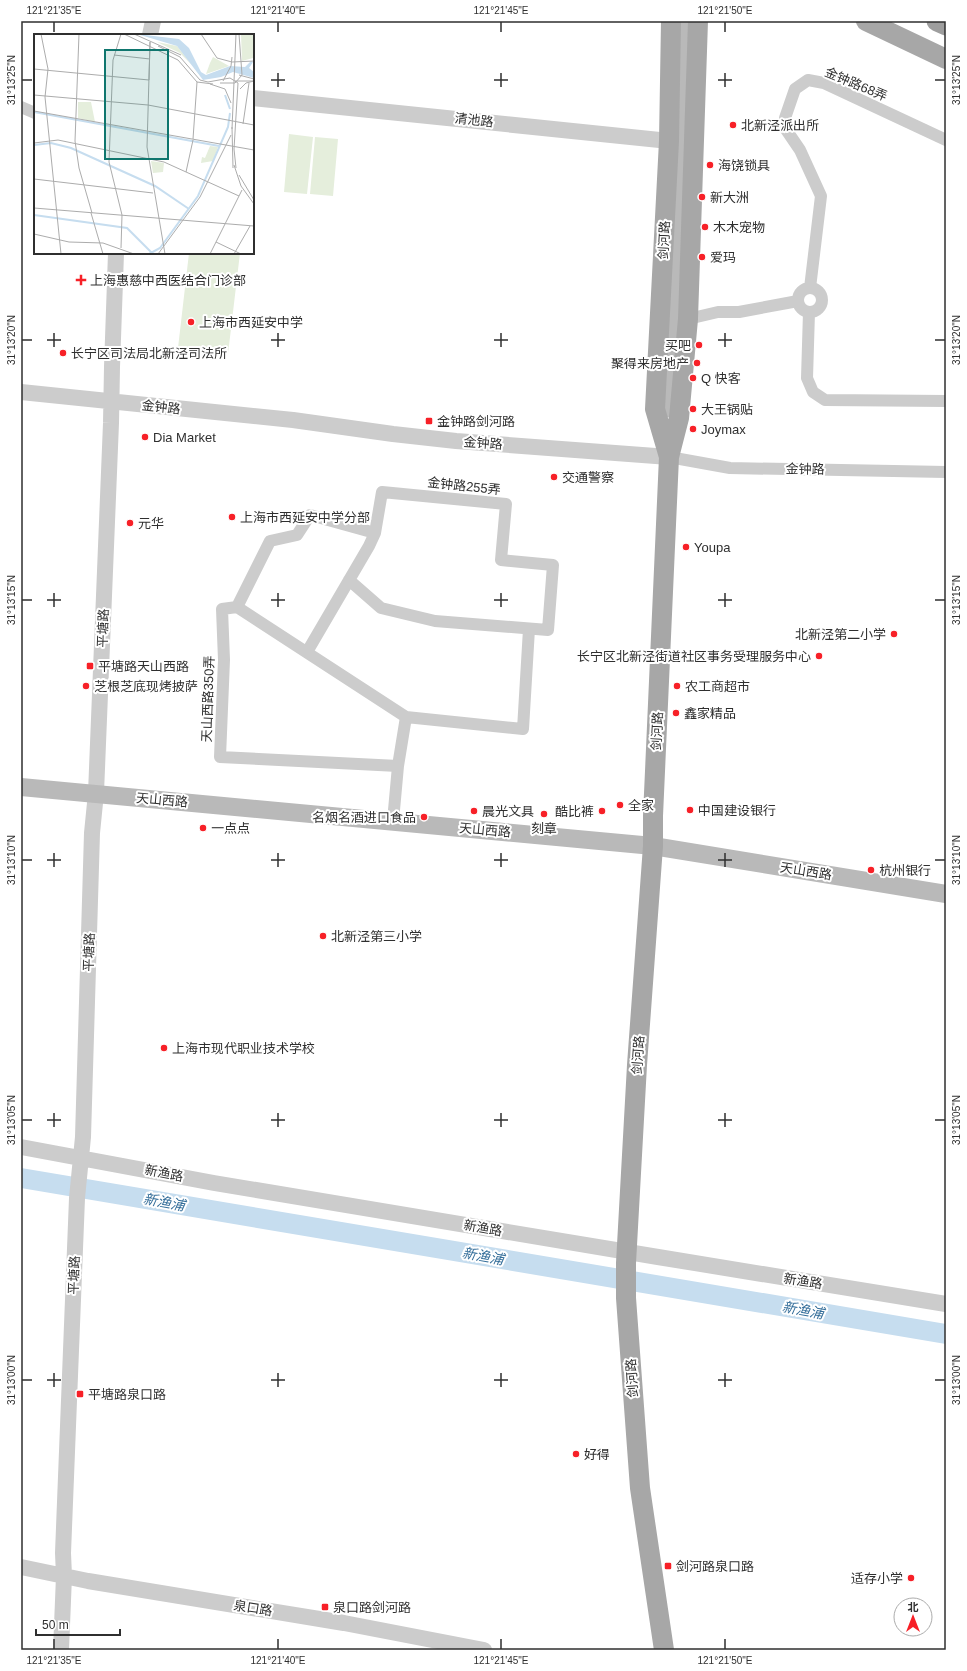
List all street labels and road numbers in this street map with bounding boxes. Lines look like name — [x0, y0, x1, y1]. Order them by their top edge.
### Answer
street label: 金钟路68弄 — [822, 64, 890, 104]
street label: 清池路 — [454, 111, 494, 129]
street label: 剑河路 — [655, 220, 673, 260]
street label: 金钟路 — [141, 398, 181, 416]
street label: 金钟路 — [463, 434, 503, 452]
street label: 金钟路 — [785, 461, 825, 477]
street label: 金钟路255弄 — [427, 475, 501, 497]
street label: 平塘路 — [95, 608, 111, 648]
street label: 天山西路350弄 — [199, 655, 217, 743]
street label: 剑河路 — [648, 711, 666, 751]
street label: 天山西路 — [135, 790, 189, 810]
street label: 天山西路 — [458, 820, 512, 840]
street label: 天山西路 — [779, 860, 833, 882]
street label: 平塘路 — [81, 932, 97, 972]
street label: 剑河路 — [629, 1035, 647, 1075]
street label: 新渔路 — [143, 1162, 185, 1184]
street label: 新渔路 — [462, 1217, 504, 1239]
street label: 平塘路 — [66, 1255, 82, 1295]
street label: 新渔路 — [783, 1271, 823, 1291]
street label: 剑河路 — [623, 1358, 641, 1398]
street label: 泉口路 — [233, 1598, 273, 1618]

